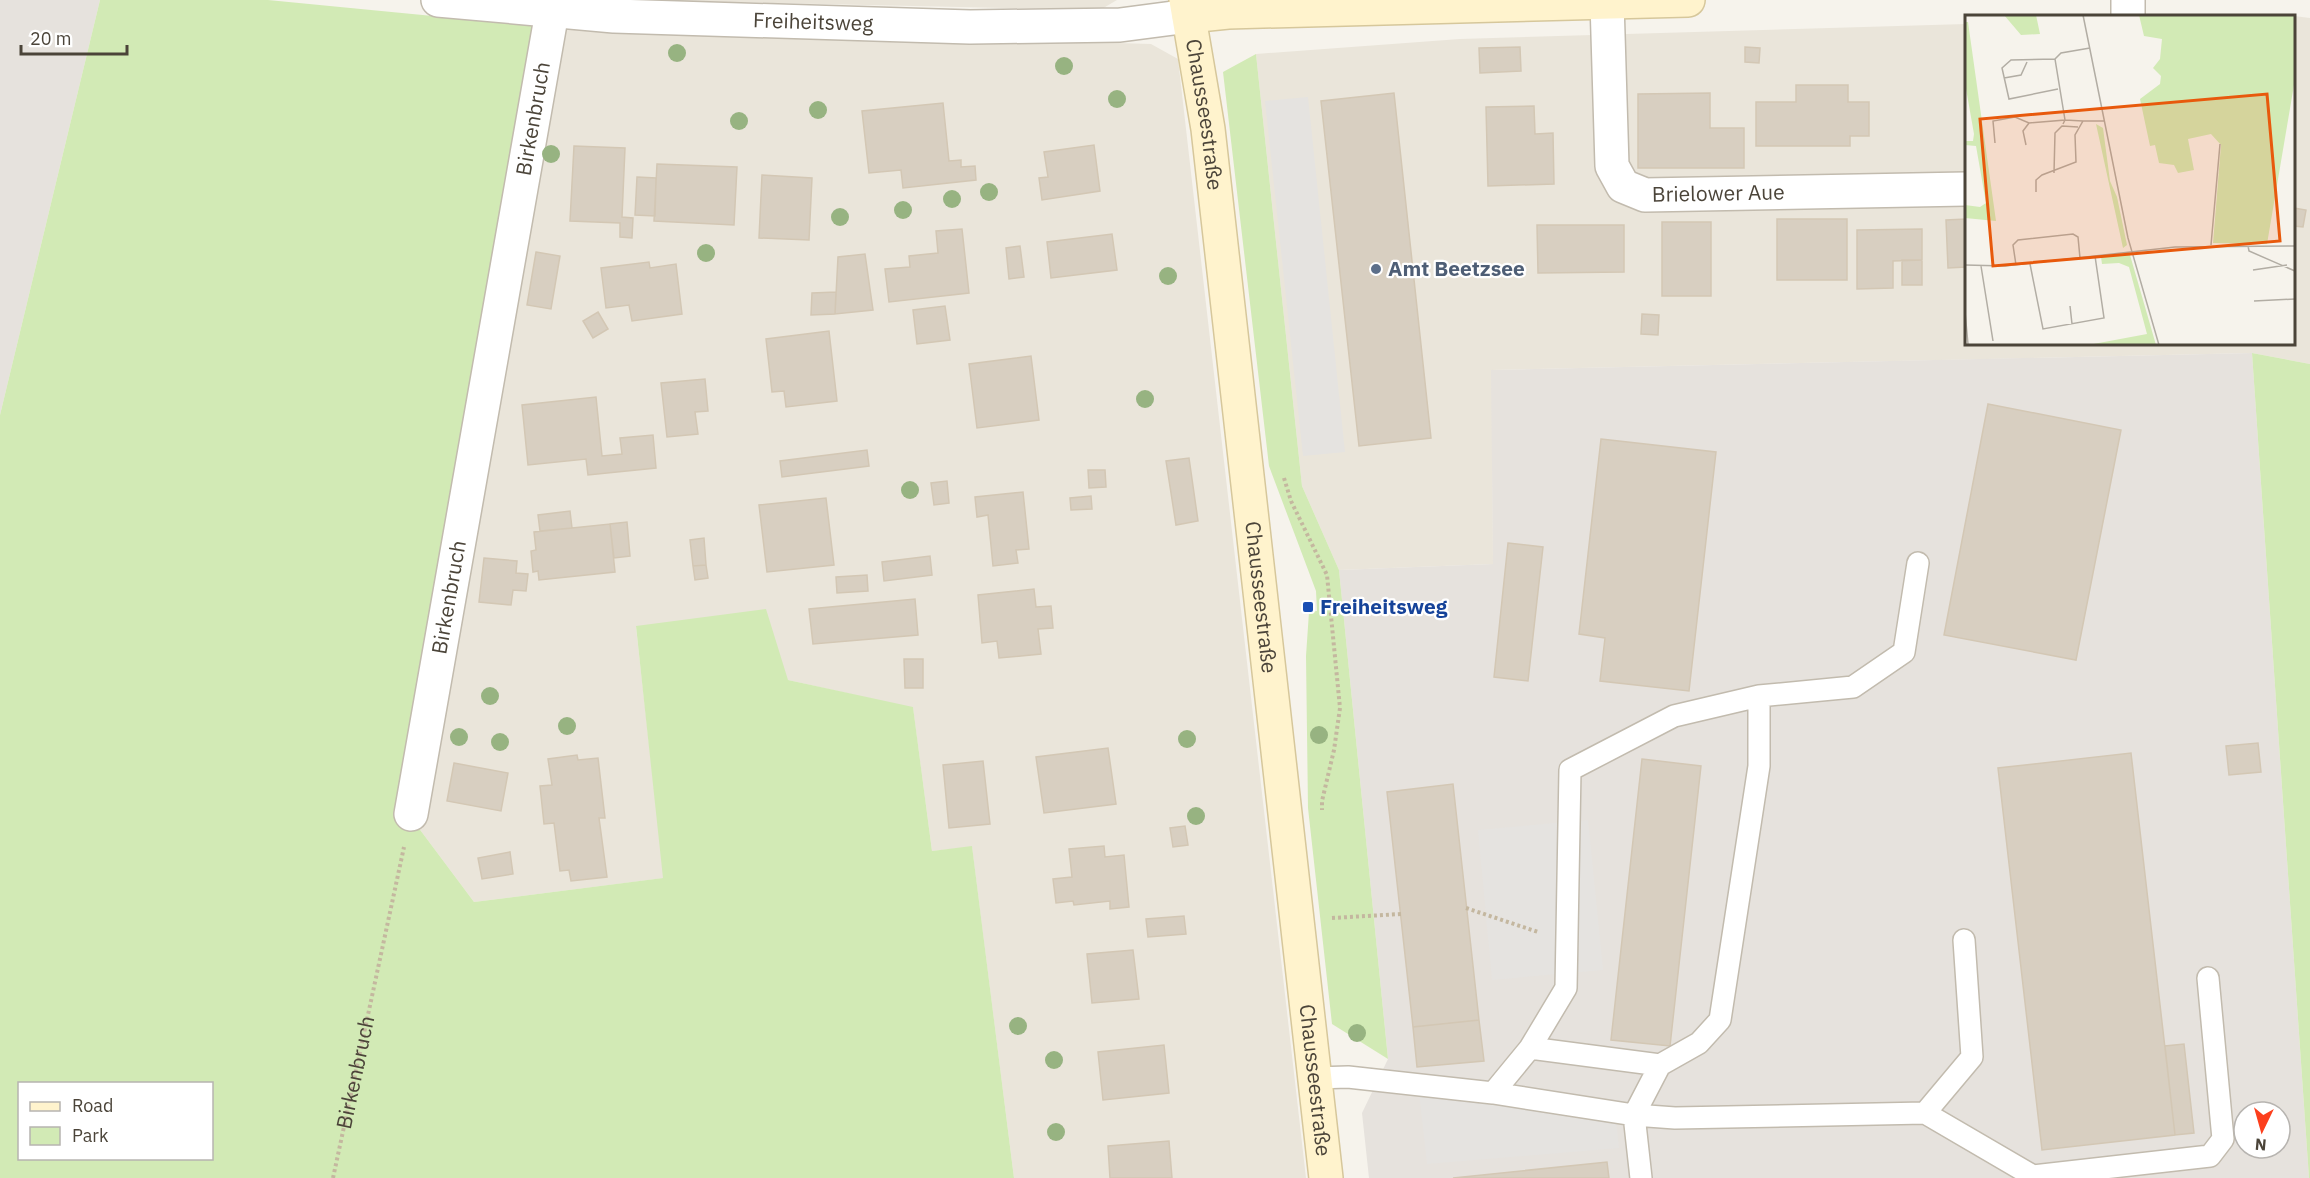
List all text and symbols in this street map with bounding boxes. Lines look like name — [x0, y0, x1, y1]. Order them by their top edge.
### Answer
street label: Freiheitsweg — [753, 5, 874, 37]
inset map — [1965, 15, 2295, 345]
scale bar — [21, 18, 128, 56]
text: 20 m — [30, 27, 72, 50]
street label: Chausseestraße — [1180, 36, 1230, 192]
street label: Birkenbruch — [508, 59, 556, 178]
street label: Brielower Aue — [1652, 177, 1785, 208]
place label: Amt Beetzsee — [1388, 254, 1525, 282]
marker: Amt Beetzsee — [1369, 262, 1383, 276]
street label: Chausseestraße — [1239, 520, 1284, 675]
street label: Birkenbruch — [424, 538, 472, 656]
place label: Freiheitsweg — [1320, 592, 1448, 620]
marker: Freiheitsweg — [1301, 600, 1315, 614]
street label: Chausseestraße — [1294, 1003, 1338, 1158]
street label: Birkenbruch — [329, 1013, 380, 1131]
legend — [18, 1082, 213, 1160]
text: Road — [72, 1094, 113, 1117]
north arrow — [2232, 1100, 2292, 1160]
text: Park — [72, 1124, 109, 1147]
text: N — [2254, 1134, 2267, 1155]

